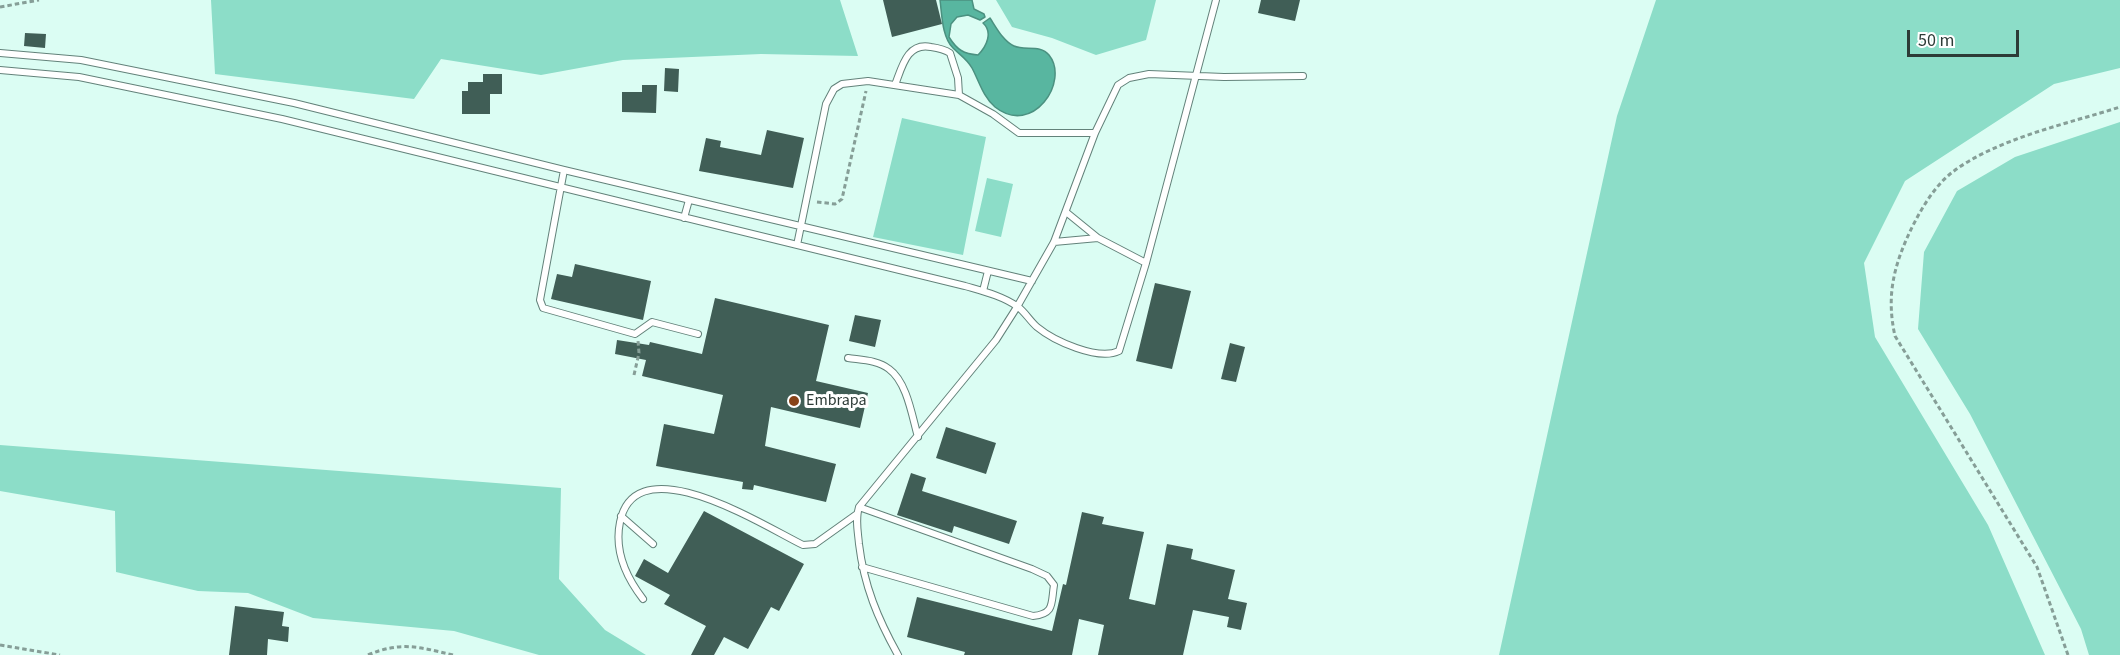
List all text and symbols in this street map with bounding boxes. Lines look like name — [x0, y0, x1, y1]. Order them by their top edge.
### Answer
scale bar — [1910, 18, 2022, 56]
text: 50 m — [1918, 28, 1954, 53]
place label: Embrapa — [806, 391, 867, 411]
marker: Embrapa — [787, 394, 801, 408]

